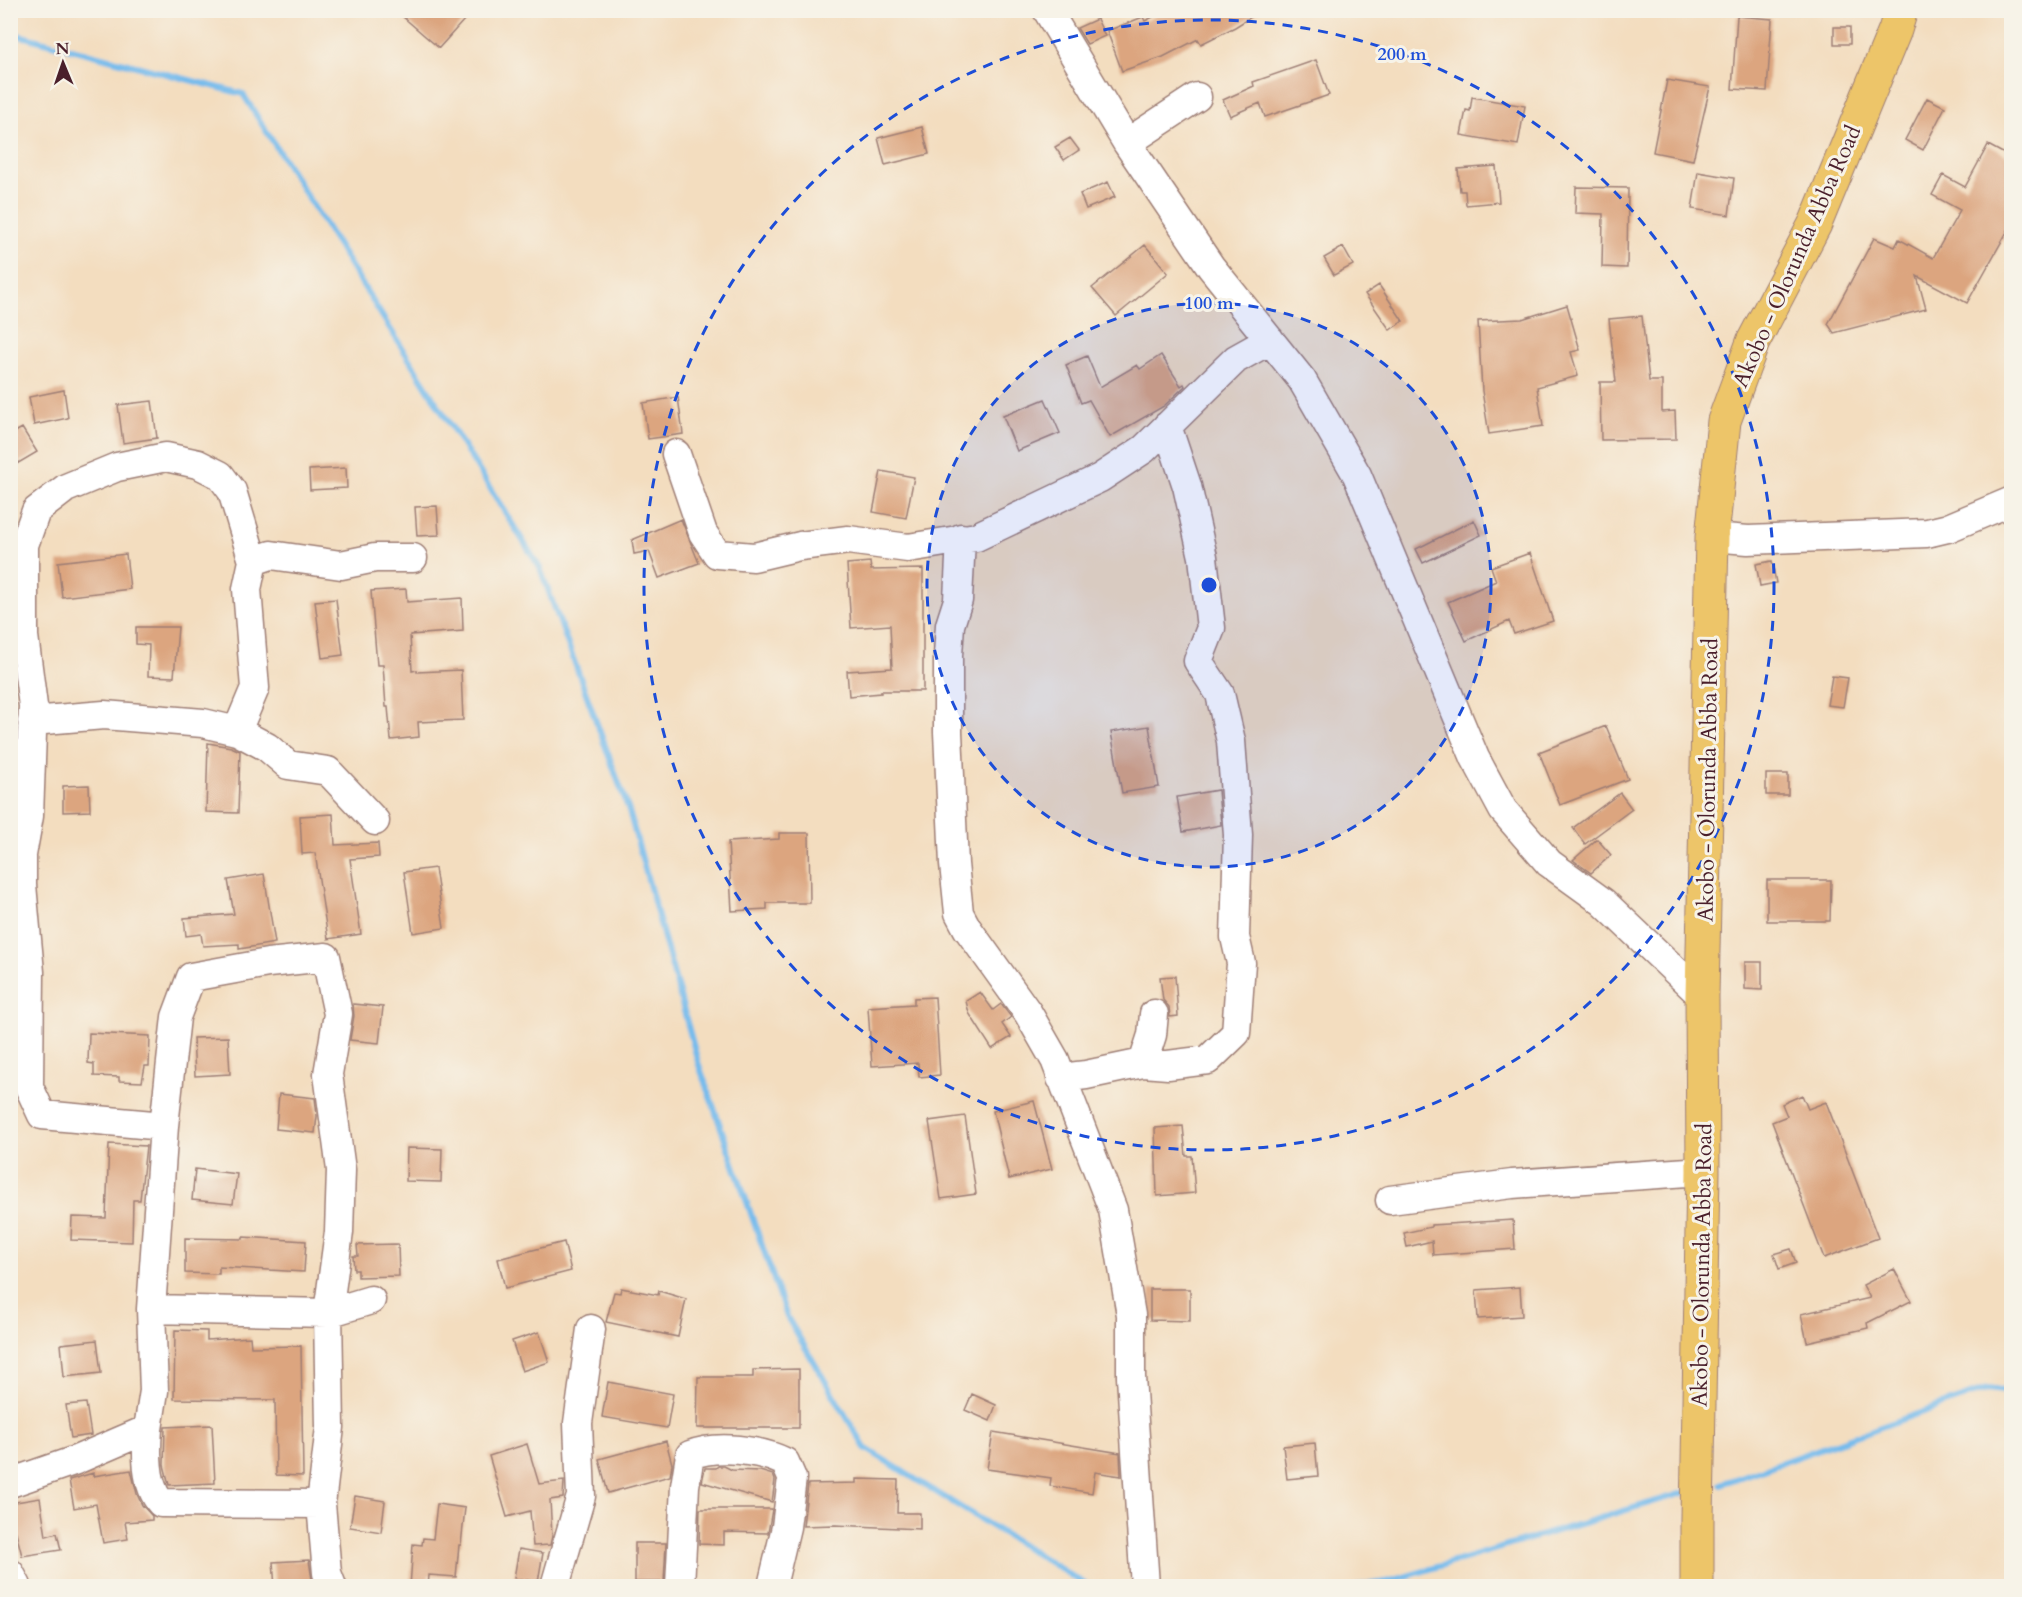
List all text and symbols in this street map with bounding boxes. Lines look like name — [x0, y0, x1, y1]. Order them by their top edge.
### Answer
north arrow — [33, 33, 93, 93]
text: N — [55, 38, 70, 60]
text: 200 m — [1377, 42, 1427, 67]
street label: Akobo - Olorunda Abba Road — [1725, 120, 1868, 392]
text: 100 m — [1184, 291, 1234, 316]
centre of rings — [1199, 575, 1219, 595]
street label: Akobo - Olorunda Abba Road — [1691, 638, 1725, 922]
street label: Akobo - Olorunda Abba Road — [1685, 1123, 1719, 1407]

